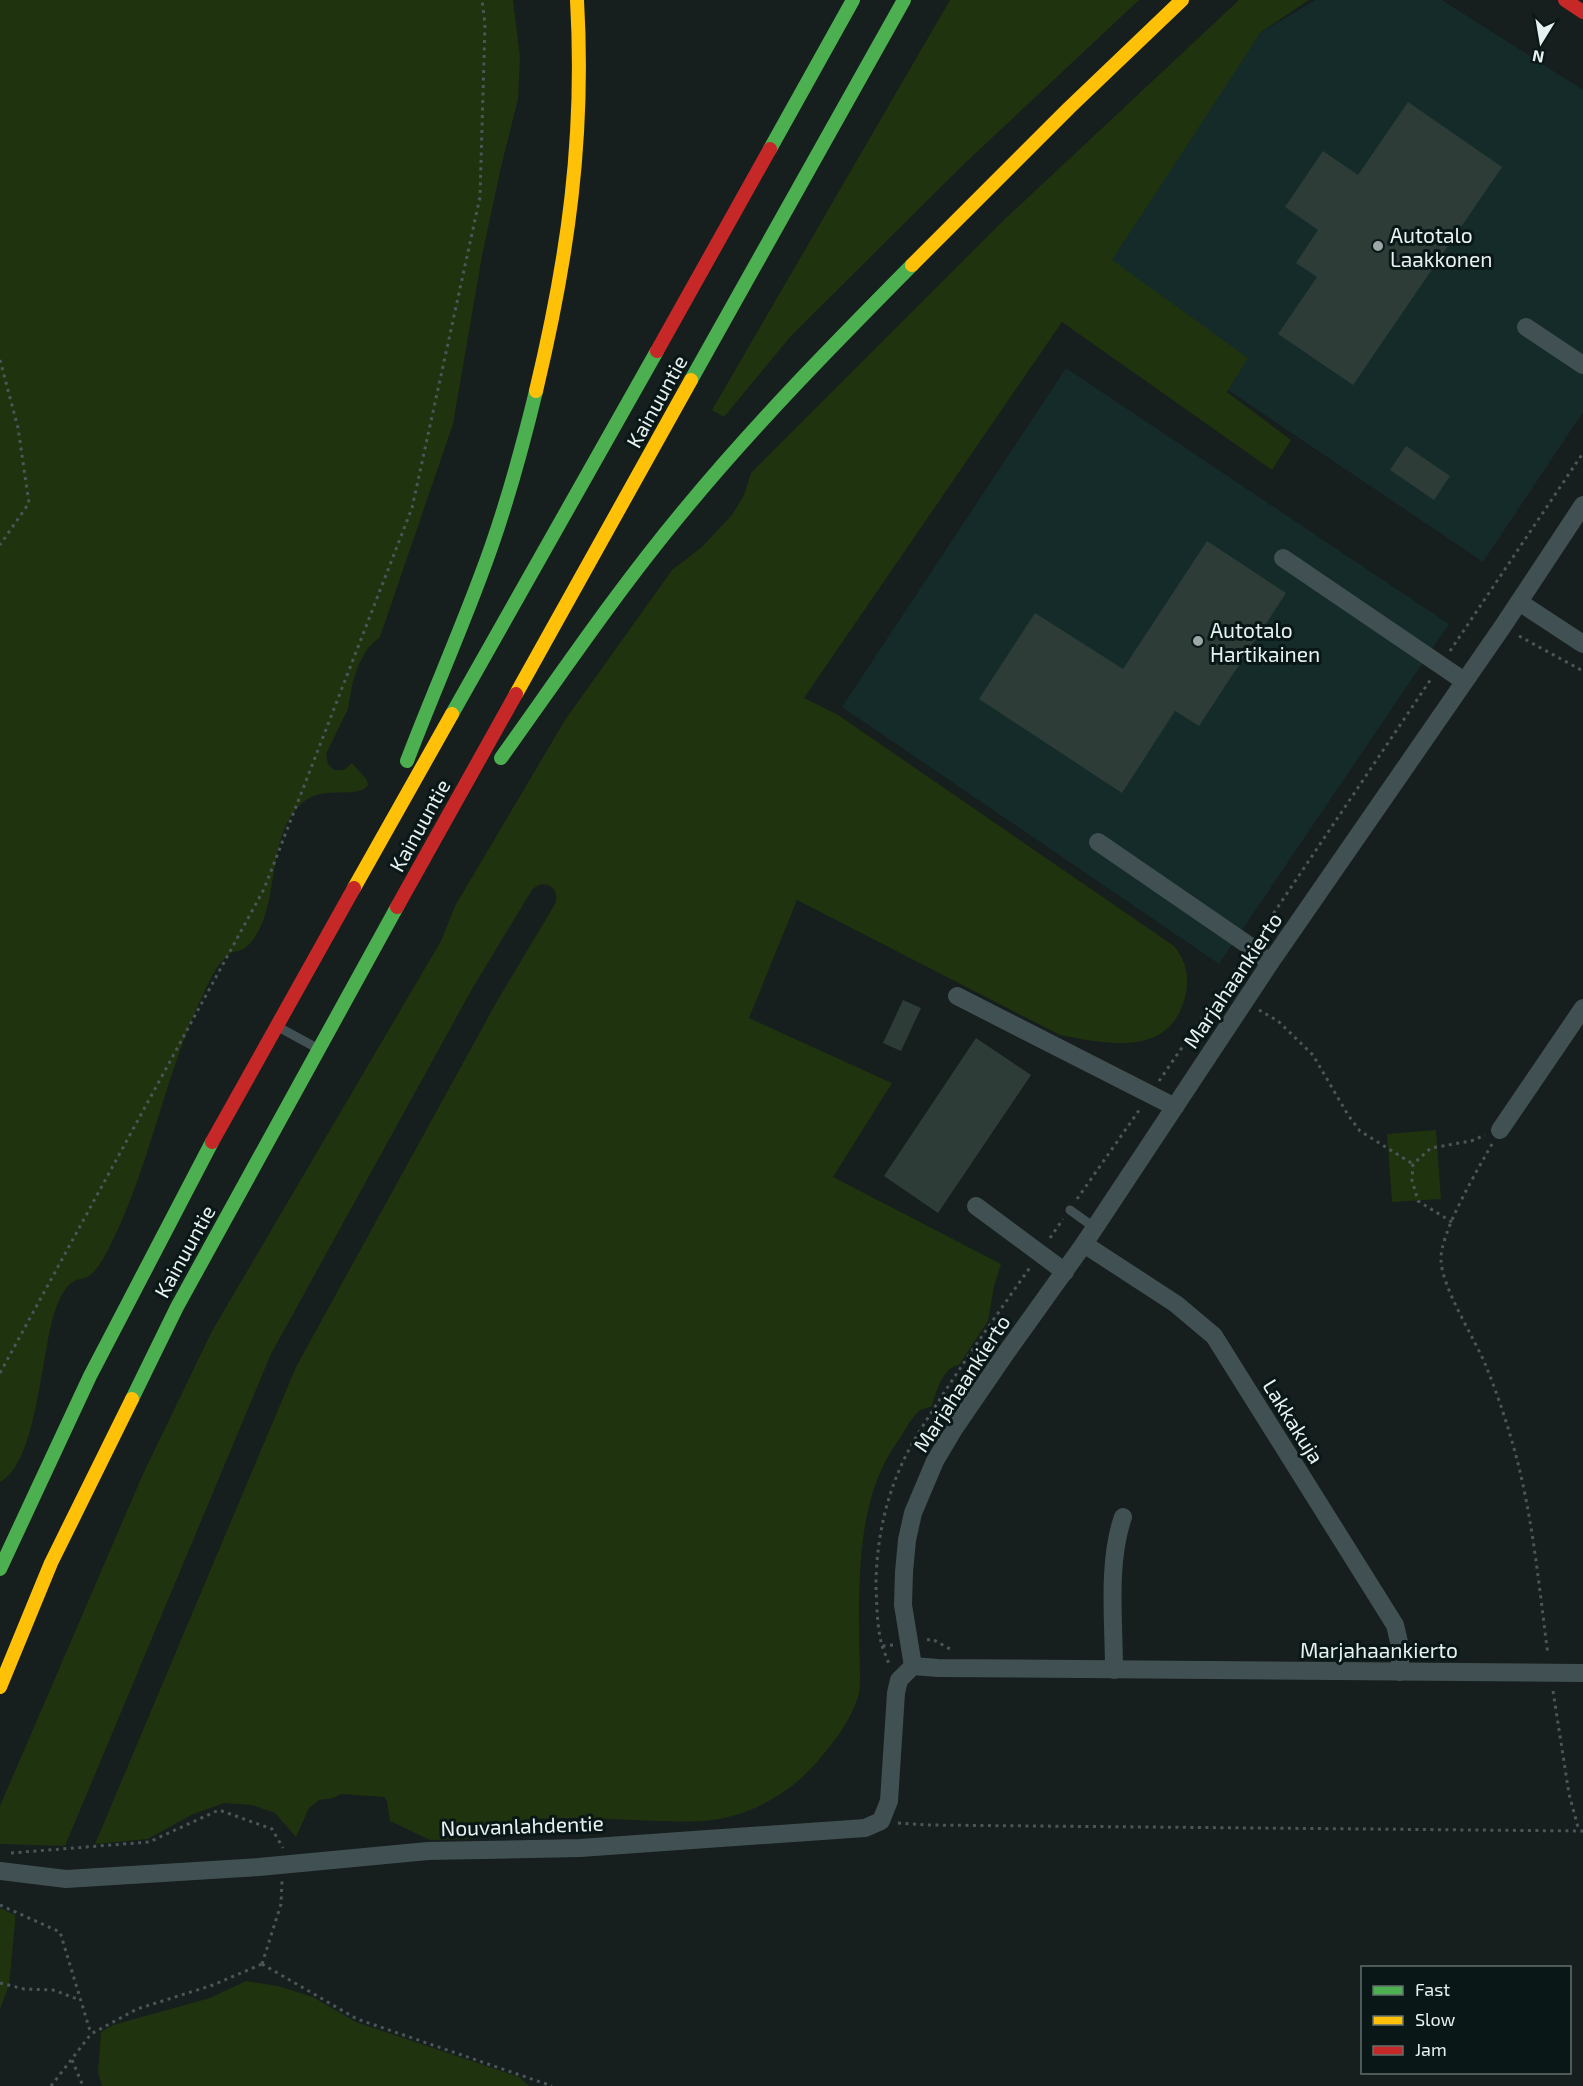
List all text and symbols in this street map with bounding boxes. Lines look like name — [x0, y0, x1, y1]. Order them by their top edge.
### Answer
north arrow — [1511, 12, 1571, 72]
text: N — [1531, 47, 1546, 68]
place label: Autotalo Laakkonen — [1390, 222, 1493, 271]
marker: Autotalo Laakkonen — [1371, 239, 1385, 253]
street label: Kainuuntie — [620, 350, 692, 452]
place label: Autotalo Hartikainen — [1210, 617, 1320, 666]
marker: Autotalo Hartikainen — [1191, 634, 1205, 648]
street label: Kainuuntie — [383, 774, 455, 876]
street label: Marjahaankierto — [1177, 907, 1287, 1053]
street label: Kainuuntie — [148, 1200, 220, 1302]
street label: Marjahaankierto — [907, 1310, 1015, 1457]
street label: Lakkakuja — [1257, 1374, 1330, 1468]
street label: Marjahaankierto — [1300, 1637, 1458, 1663]
street label: Nouvanlahdentie — [440, 1810, 604, 1840]
legend — [1361, 1966, 1571, 2074]
text: Fast — [1415, 1978, 1450, 2000]
text: Slow — [1415, 2008, 1456, 2030]
text: Jam — [1415, 2038, 1447, 2060]

